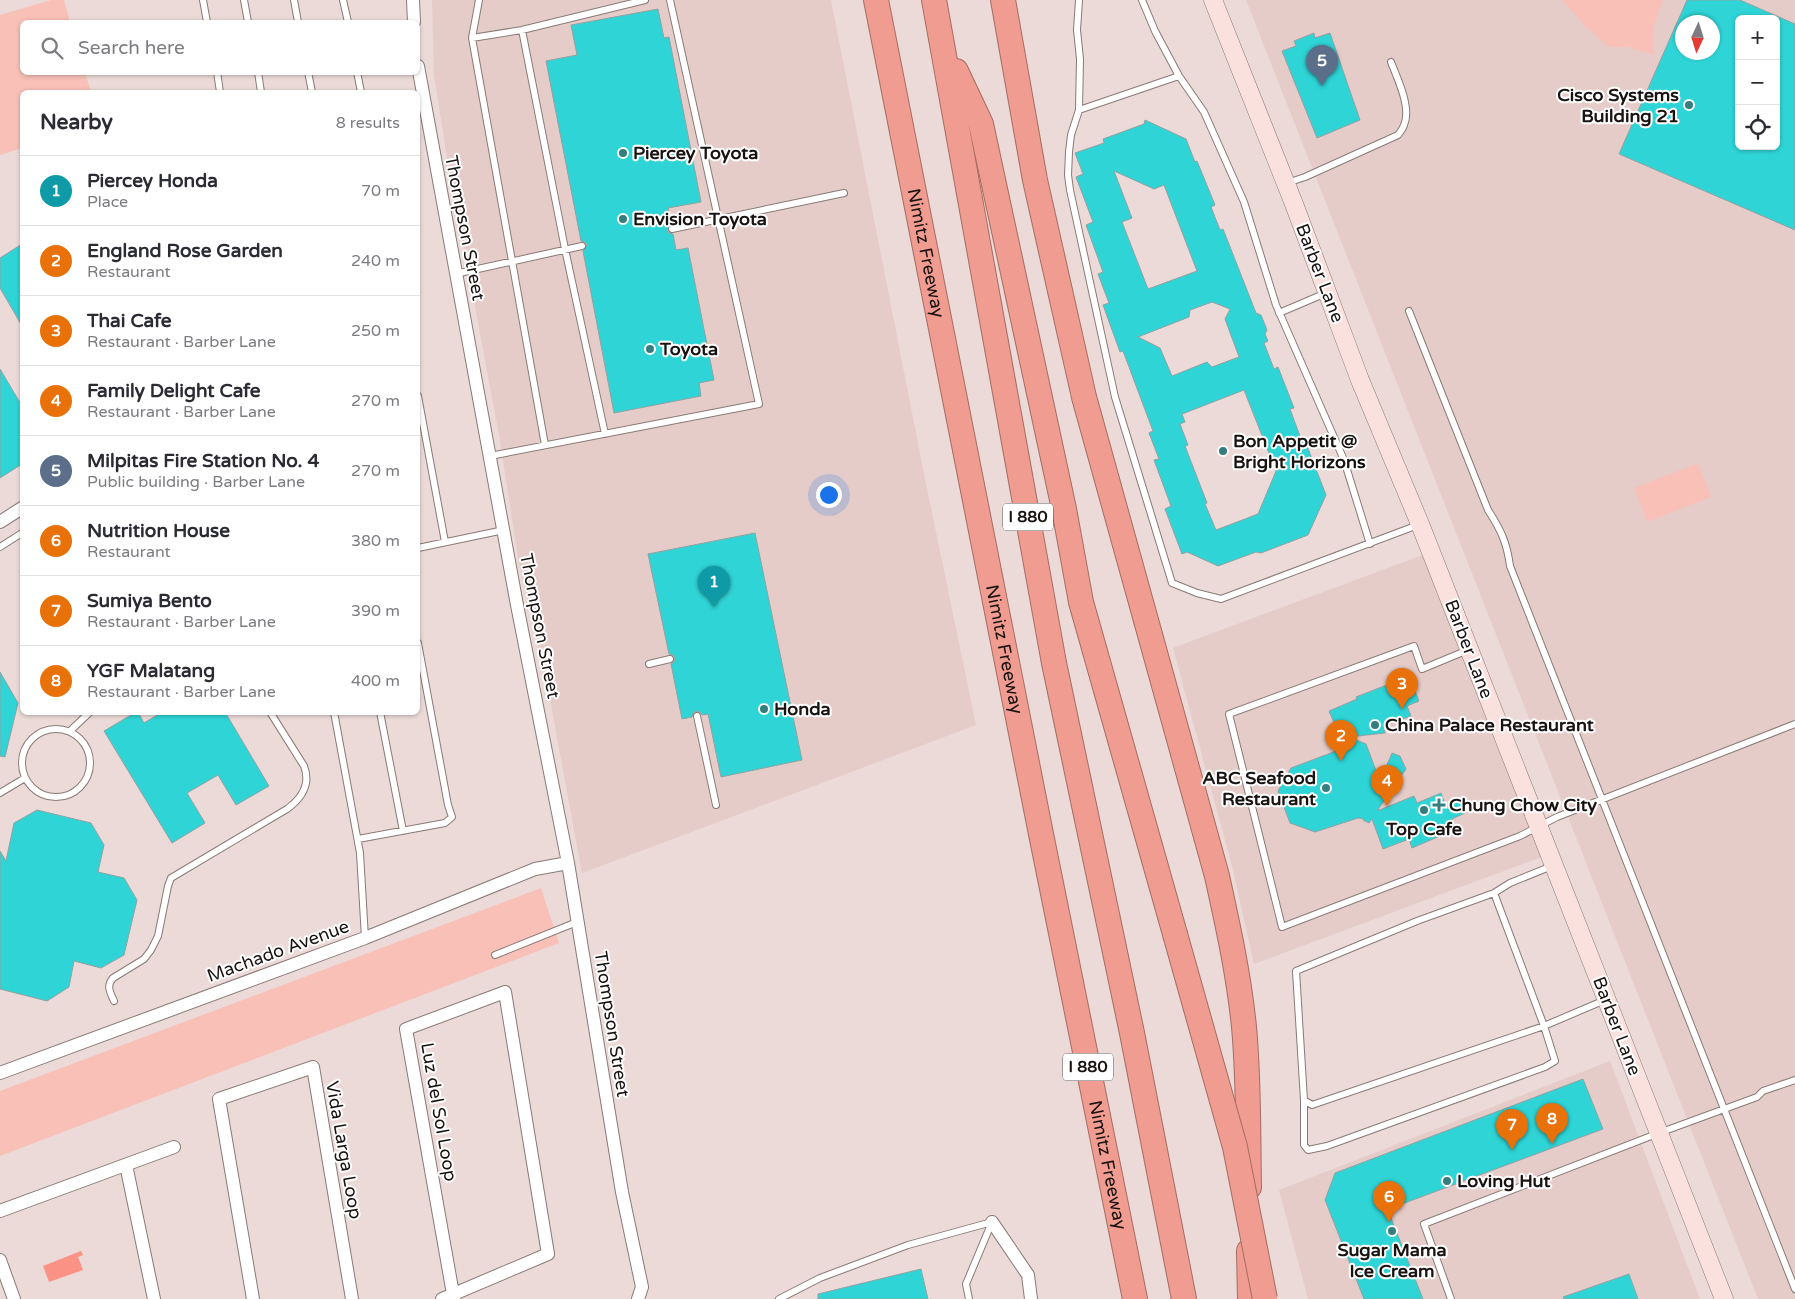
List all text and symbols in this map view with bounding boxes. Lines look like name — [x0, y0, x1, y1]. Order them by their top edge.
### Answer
north arrow — [1675, 15, 1720, 60]
map controls — [1735, 15, 1780, 150]
button: + — [1735, 15, 1780, 60]
search box — [20, 20, 420, 75]
icon: search — [38, 34, 66, 62]
text: Search here — [78, 37, 185, 59]
pin: 5 — [1306, 45, 1338, 86]
button: − — [1735, 60, 1780, 105]
place label: Cisco Systems Building 21 — [1557, 84, 1679, 127]
marker: Cisco Systems Building 21 — [1683, 99, 1695, 111]
button: locate — [1735, 105, 1780, 150]
text: Nearby — [40, 110, 113, 135]
text: 8 results — [336, 113, 400, 133]
place label: Piercey Toyota — [633, 142, 758, 164]
marker: Piercey Toyota — [617, 147, 629, 159]
street label: Thompson Street — [440, 154, 490, 303]
text: Piercey Honda — [87, 170, 218, 192]
text: 1 — [51, 181, 61, 201]
text: 70 m — [361, 181, 400, 201]
street label: Nimitz Freeway — [903, 186, 950, 320]
text: Place — [87, 192, 128, 212]
place label: Envision Toyota — [633, 208, 767, 230]
marker: Envision Toyota — [617, 213, 629, 225]
street label: Barber Lane — [1291, 220, 1349, 326]
text: England Rose Garden — [87, 240, 283, 262]
text: 2 — [51, 251, 61, 271]
text: 240 m — [351, 251, 400, 271]
text: Restaurant — [87, 262, 171, 282]
text: Thai Cafe — [87, 310, 171, 332]
text: 3 — [51, 321, 61, 341]
text: 250 m — [351, 321, 400, 341]
text: Restaurant · Barber Lane — [87, 332, 276, 352]
place label: Toyota — [659, 338, 718, 360]
marker: Toyota — [644, 343, 656, 355]
text: Family Delight Cafe — [87, 380, 261, 402]
text: 4 — [51, 391, 61, 411]
text: 270 m — [351, 391, 400, 411]
text: Restaurant · Barber Lane — [87, 402, 276, 422]
place label: Bon Appetit @ Bright Horizons — [1233, 430, 1366, 473]
marker: Bon Appetit @ Bright Horizons — [1217, 445, 1229, 457]
text: Milpitas Fire Station No. 4 — [87, 450, 319, 472]
text: 5 — [51, 461, 61, 481]
text: 270 m — [351, 461, 400, 481]
text: Public building · Barber Lane — [87, 472, 305, 492]
your location — [816, 482, 842, 508]
road number: I 880 — [1003, 504, 1053, 530]
text: Nutrition House — [87, 520, 230, 542]
text: 6 — [51, 531, 61, 551]
text: 380 m — [351, 531, 400, 551]
text: Restaurant — [87, 542, 171, 562]
street label: Thompson Street — [515, 552, 565, 701]
pin: 1 — [698, 566, 730, 607]
street label: Nimitz Freeway — [981, 583, 1028, 716]
text: Sumiya Bento — [87, 590, 212, 612]
street label: Barber Lane — [1440, 596, 1498, 702]
text: 7 — [51, 601, 61, 621]
text: 390 m — [351, 601, 400, 621]
text: Restaurant · Barber Lane — [87, 612, 276, 632]
text: YGF Malatang — [87, 660, 215, 682]
pin: 3 — [1386, 668, 1418, 709]
text: 8 — [51, 671, 61, 691]
text: 400 m — [351, 671, 400, 691]
text: Restaurant · Barber Lane — [87, 682, 276, 702]
place label: Honda — [774, 698, 831, 720]
marker: Honda — [758, 703, 770, 715]
place label: China Palace Restaurant — [1385, 714, 1594, 736]
marker: China Palace Restaurant — [1369, 719, 1381, 731]
pin: 2 — [1325, 720, 1357, 761]
pin: 4 — [1371, 765, 1403, 806]
place label: ABC Seafood Restaurant — [1202, 767, 1316, 810]
marker: ABC Seafood Restaurant — [1320, 782, 1332, 794]
place label: Chung Chow City — [1449, 794, 1597, 816]
marker: Chung Chow City — [1433, 799, 1445, 811]
marker: Top Cafe — [1418, 804, 1430, 816]
place label: Top Cafe — [1385, 818, 1462, 840]
street label: Machado Avenue — [204, 915, 352, 987]
street label: Thompson Street — [590, 950, 634, 1099]
street label: Barber Lane — [1588, 973, 1646, 1079]
street label: Luz del Sol Loop — [416, 1041, 462, 1183]
road number: I 880 — [1063, 1054, 1113, 1080]
street label: Vida Larga Loop — [321, 1079, 367, 1221]
street label: Nimitz Freeway — [1084, 1098, 1132, 1232]
pin: 8 — [1536, 1103, 1568, 1144]
pin: 7 — [1496, 1109, 1528, 1150]
place label: Loving Hut — [1457, 1170, 1551, 1192]
marker: Loving Hut — [1441, 1175, 1453, 1187]
pin: 6 — [1373, 1181, 1405, 1222]
marker: Sugar Mama Ice Cream — [1386, 1225, 1398, 1237]
place label: Sugar Mama Ice Cream — [1337, 1239, 1447, 1282]

